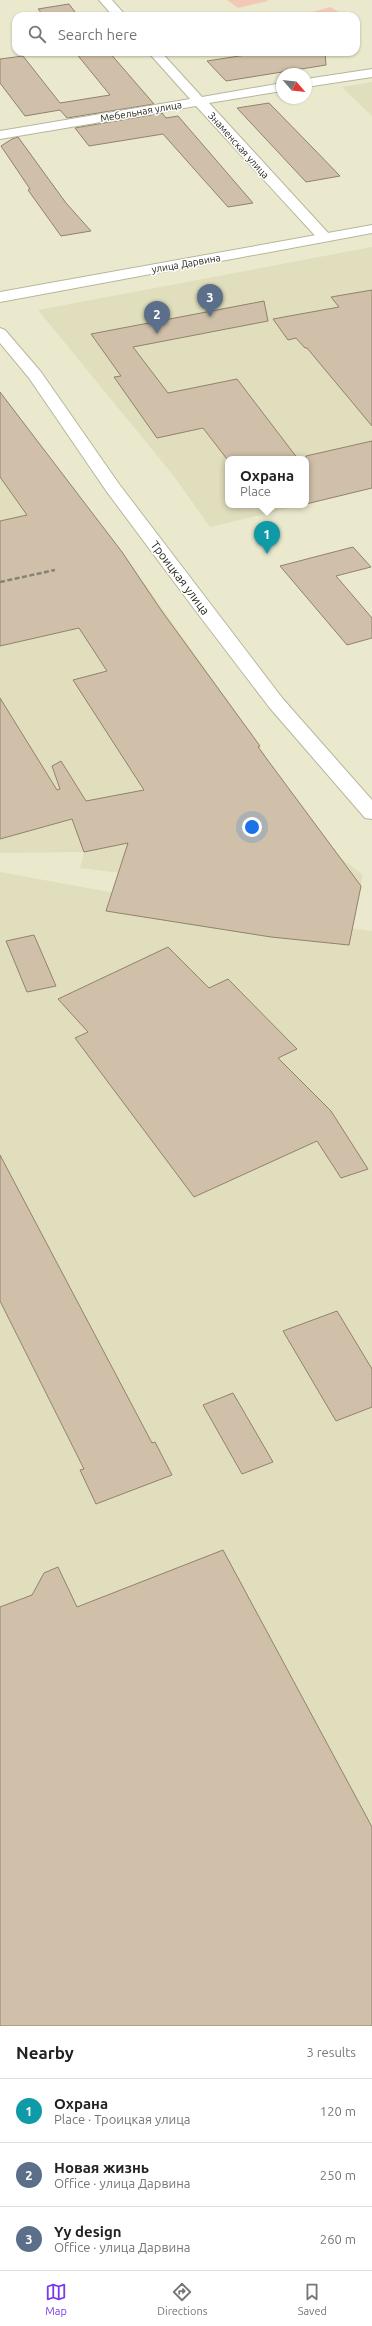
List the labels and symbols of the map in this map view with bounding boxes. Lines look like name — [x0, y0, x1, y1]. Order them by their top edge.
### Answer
north arrow — [276, 68, 312, 104]
street label: Мебельная улица — [99, 99, 183, 124]
street label: Знаменская улица — [206, 110, 271, 181]
street label: улица Дарвина — [151, 252, 222, 275]
pin: 3 — [197, 284, 223, 317]
pin: 2 — [144, 301, 170, 334]
pin: 1 — [254, 521, 280, 554]
street label: Троицкая улица — [148, 538, 212, 617]
your location — [242, 817, 262, 837]

